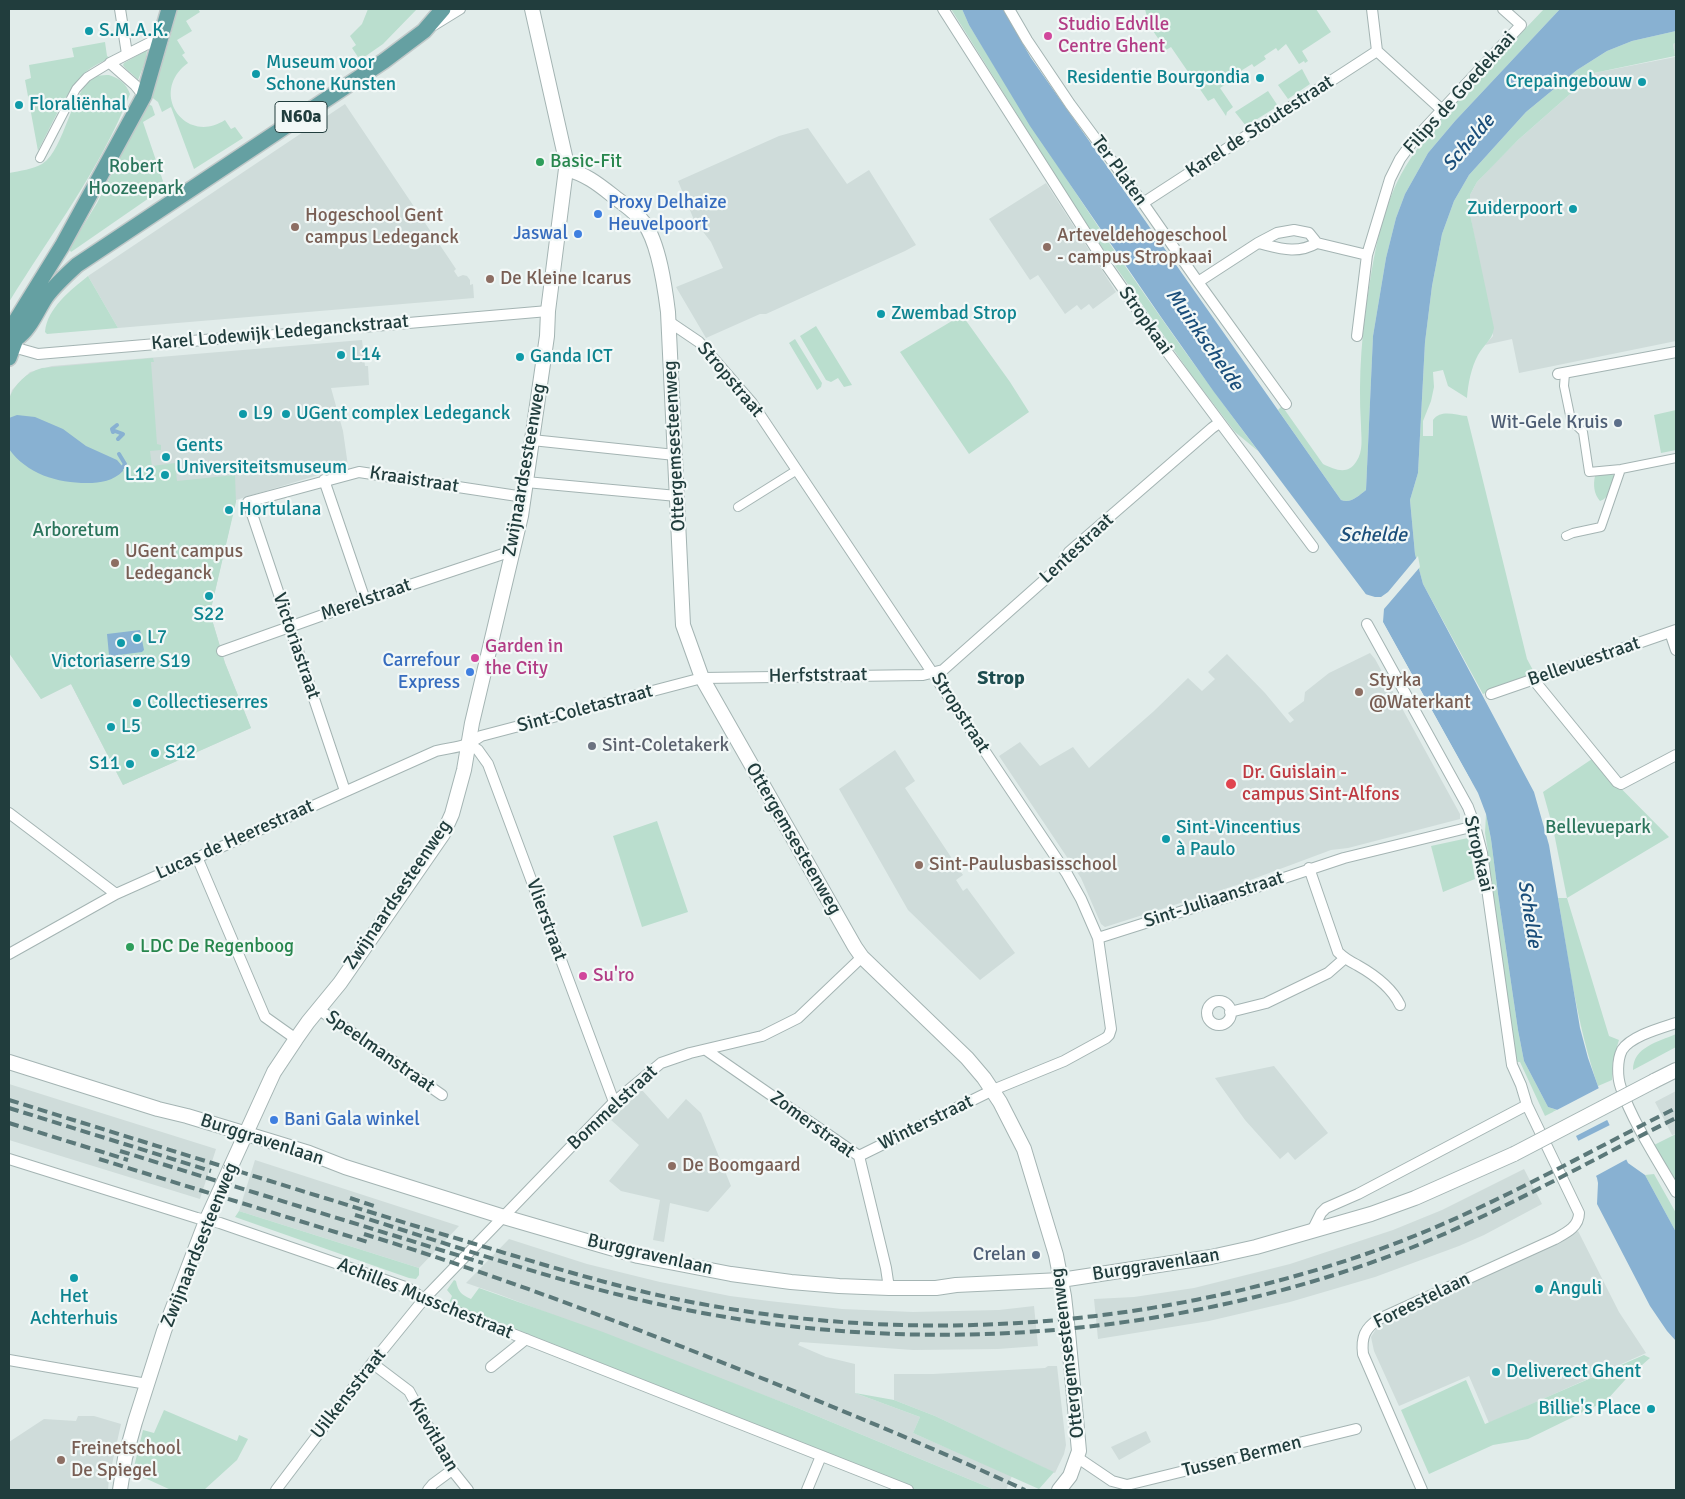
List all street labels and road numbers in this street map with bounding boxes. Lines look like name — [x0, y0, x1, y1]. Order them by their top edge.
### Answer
street label: Filips de Goedekaai — [1399, 27, 1521, 159]
street label: Karel de Stoutestraat — [1182, 71, 1338, 183]
road number: N60a — [275, 101, 327, 132]
street label: Ter Platen — [1086, 132, 1152, 210]
street label: Stropkaai — [1113, 283, 1177, 359]
street label: Karel Lodewijk Ledeganckstraat — [150, 310, 410, 356]
street label: Stropstraat — [692, 338, 768, 422]
street label: Ottergemsesteenweg — [659, 360, 691, 532]
street label: Zwijnaardsesteenweg — [499, 382, 551, 558]
street label: Kraaistraat — [368, 462, 460, 498]
street label: Lentestraat — [1035, 509, 1119, 589]
street label: Merelstraat — [318, 574, 414, 626]
street label: Victoriastraat — [267, 590, 325, 702]
street label: Bellevuestraat — [1525, 632, 1643, 692]
street label: Herfststraat — [768, 664, 868, 688]
street label: Stropstraat — [926, 668, 994, 758]
street label: Sint-Coletastraat — [515, 680, 655, 738]
street label: Ottergemsesteenweg — [740, 759, 846, 919]
street label: Lucas de Heerestraat — [153, 795, 317, 885]
street label: Stropkaai — [1458, 814, 1498, 894]
street label: Zwijnaardsesteenweg — [339, 816, 457, 974]
street label: Sint-Juliaanstraat — [1141, 867, 1287, 933]
street label: Vlierstraat — [521, 876, 571, 964]
street label: Speelmanstraat — [321, 1006, 439, 1098]
street label: Bommelstraat — [563, 1061, 663, 1155]
street label: Zomerstraat — [765, 1087, 859, 1163]
street label: Winterstraat — [875, 1090, 977, 1156]
street label: Burggravenlaan — [197, 1109, 327, 1171]
street label: Zwijnaardsesteenweg — [157, 1159, 243, 1331]
street label: Burggravenlaan — [585, 1229, 715, 1281]
street label: Burggravenlaan — [1091, 1244, 1221, 1286]
street label: Achilles Musschestraat — [334, 1253, 516, 1345]
street label: Ottergemsesteenweg — [1046, 1267, 1090, 1439]
street label: Foreestelaan — [1370, 1268, 1474, 1334]
street label: Uilkensstraat — [307, 1344, 391, 1444]
street label: Kievitlaan — [403, 1394, 463, 1476]
street label: Tussen Bermen — [1180, 1431, 1304, 1483]

